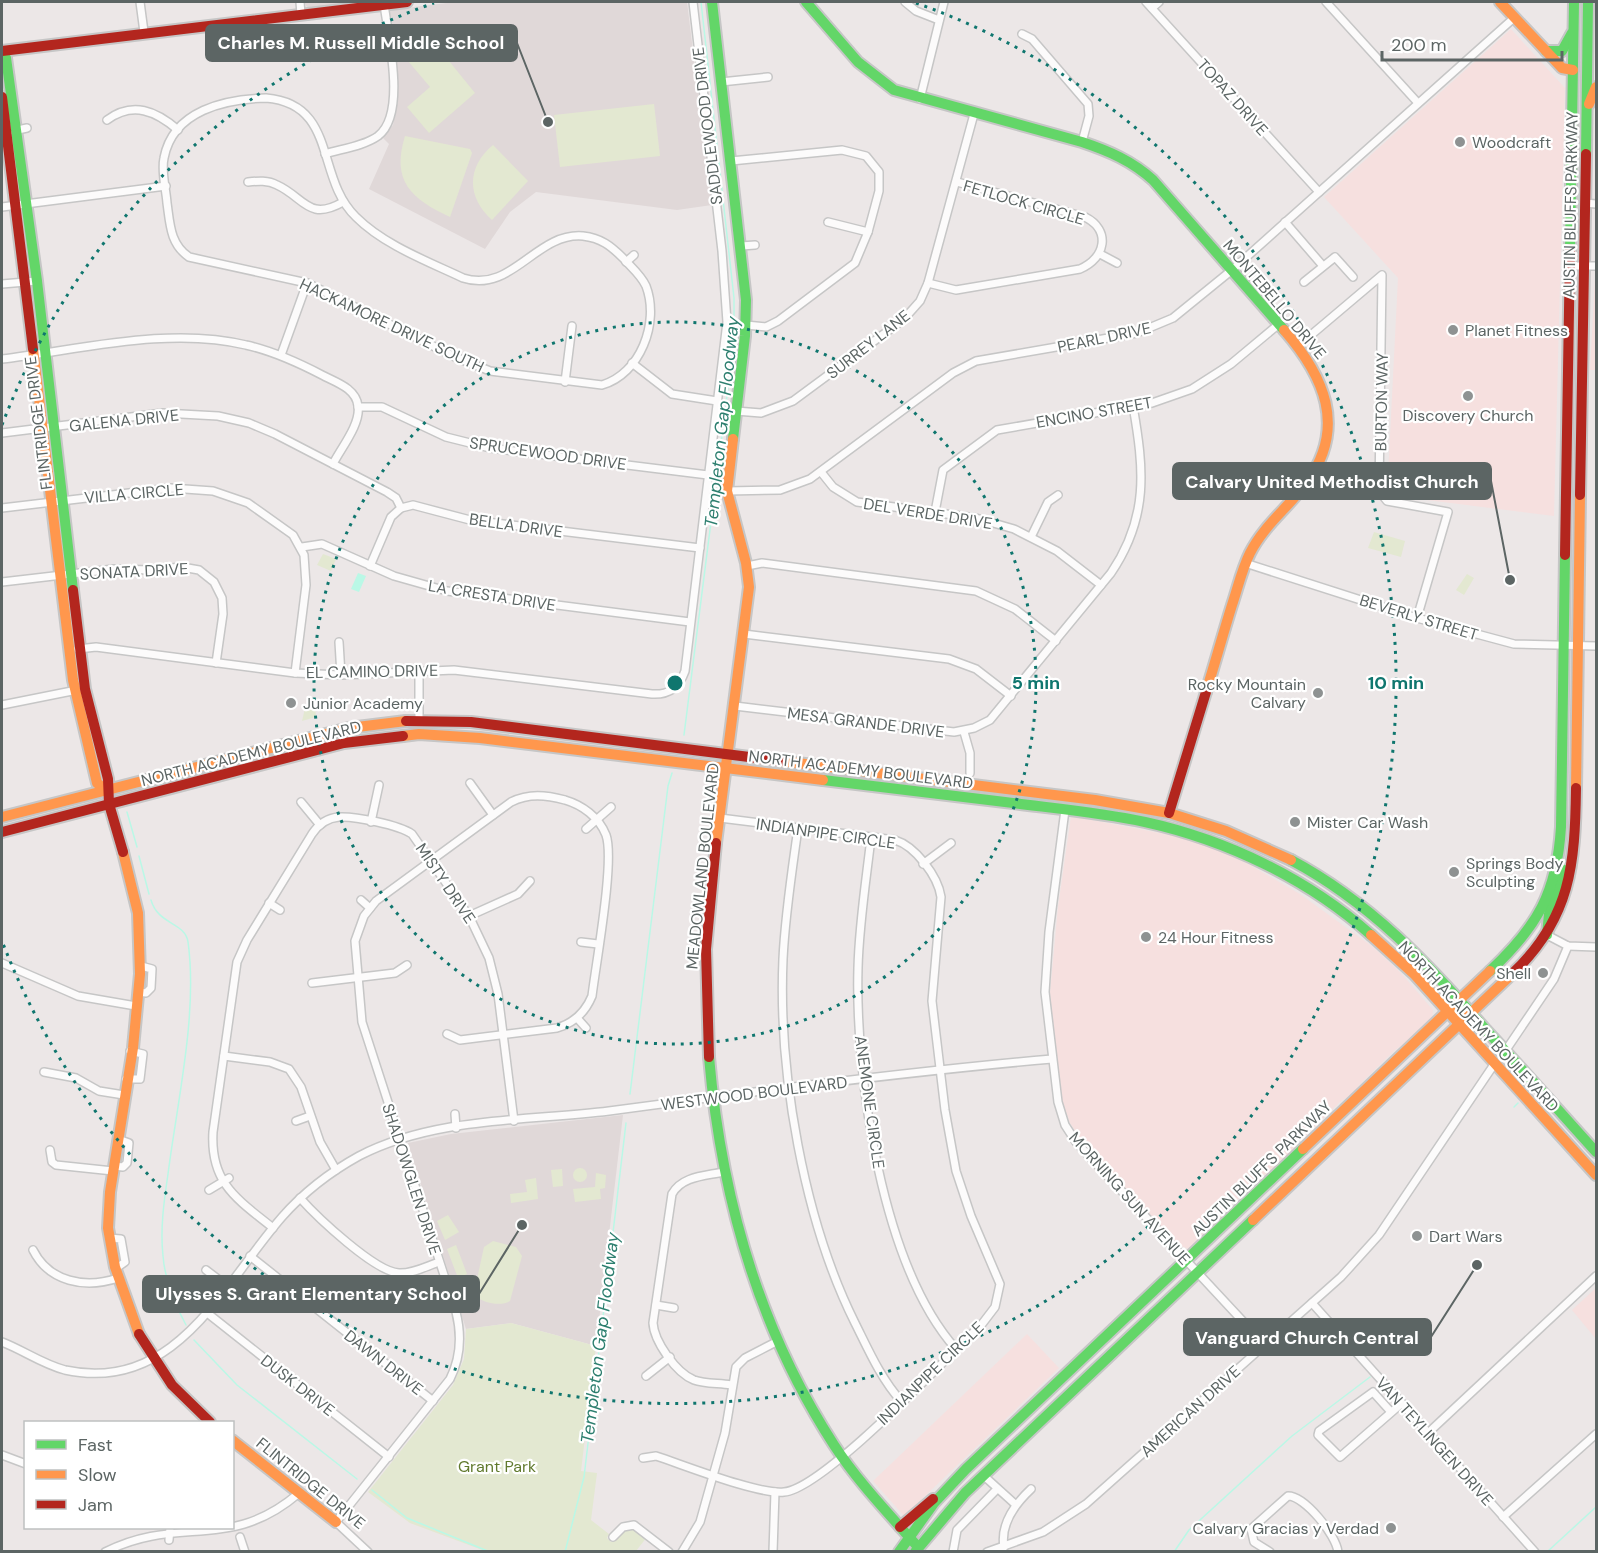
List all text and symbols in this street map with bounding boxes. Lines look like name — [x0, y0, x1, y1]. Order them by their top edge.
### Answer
scale bar — [1382, 24, 1562, 62]
callout: Charles M. Russell Middle School — [206, 25, 517, 61]
text: Charles M. Russell Middle School — [218, 31, 504, 55]
text: 200 m — [1391, 33, 1447, 57]
street label: SADDLEWOOD DRIVE — [687, 46, 728, 206]
street label: TOPAZ DRIVE — [1193, 55, 1273, 140]
street label: AUSTIN BLUFFS PARKWAY — [1558, 111, 1583, 299]
place label: Woodcraft — [1472, 132, 1551, 153]
marker: Woodcraft — [1453, 135, 1467, 149]
street label: FETLOCK CIRCLE — [961, 175, 1087, 230]
street label: MONTEBELLO DRIVE — [1218, 235, 1331, 364]
street label: HACKAMORE DRIVE SOUTH — [296, 273, 487, 377]
street label: SURREY LANE — [822, 305, 914, 384]
water label: Templeton Gap Floodway — [699, 314, 745, 529]
street label: PEARL DRIVE — [1055, 317, 1153, 358]
place label: Planet Fitness — [1465, 320, 1568, 341]
marker: Planet Fitness — [1446, 323, 1460, 337]
street label: BURTON WAY — [1370, 352, 1393, 452]
street label: FLINTRIDGE DRIVE — [20, 355, 57, 491]
marker: Discovery Church — [1461, 389, 1475, 403]
street label: ENCINO STREET — [1034, 392, 1154, 433]
street label: GALENA DRIVE — [68, 404, 180, 437]
place label: Discovery Church — [1402, 405, 1534, 426]
street label: SPRUCEWOOD DRIVE — [468, 432, 628, 475]
callout: Calvary United Methodist Church — [1173, 463, 1491, 499]
text: Calvary United Methodist Church — [1185, 470, 1479, 494]
street label: VILLA CIRCLE — [83, 479, 185, 508]
street label: DEL VERDE DRIVE — [862, 493, 994, 534]
street label: BELLA DRIVE — [468, 509, 564, 542]
street label: SONATA DRIVE — [79, 558, 189, 585]
street label: LA CRESTA DRIVE — [427, 575, 557, 616]
street label: BEVERLY STREET — [1357, 589, 1481, 645]
street label: EL CAMINO DRIVE — [306, 660, 438, 683]
text: 5 min — [1012, 671, 1060, 695]
text: 10 min — [1368, 671, 1424, 695]
centre of rings — [665, 673, 685, 693]
place label: Rocky Mountain Calvary — [1188, 674, 1306, 713]
marker: Rocky Mountain Calvary — [1311, 686, 1325, 700]
place label: Junior Academy — [303, 693, 423, 714]
marker: Junior Academy — [284, 696, 298, 710]
street label: MESA GRANDE DRIVE — [786, 702, 946, 743]
street label: NORTH ACADEMY BOULEVARD — [139, 716, 363, 791]
street label: NORTH ACADEMY BOULEVARD — [747, 745, 974, 794]
street label: MEADOWLAND BOULEVARD — [681, 762, 724, 970]
place label: Mister Car Wash — [1307, 812, 1428, 833]
street label: INDIANPIPE CIRCLE — [755, 813, 897, 854]
marker: Mister Car Wash — [1288, 815, 1302, 829]
street label: MISTY DRIVE — [411, 839, 480, 928]
place label: Springs Body Sculpting — [1466, 853, 1564, 892]
marker: Springs Body Sculpting — [1447, 865, 1461, 879]
place label: 24 Hour Fitness — [1158, 927, 1274, 948]
marker: 24 Hour Fitness — [1139, 930, 1153, 944]
street label: NORTH ACADEMY BOULEVARD — [1394, 936, 1563, 1116]
place label: Shell — [1496, 963, 1531, 984]
marker: Shell — [1536, 966, 1550, 980]
street label: ANEMONE CIRCLE — [850, 1034, 889, 1170]
street label: WESTWOOD BOULEVARD — [660, 1072, 849, 1115]
street label: AUSTIN BLUFFS PARKWAY — [1187, 1096, 1336, 1241]
street label: SHADOWGLEN DRIVE — [377, 1101, 446, 1257]
street label: MORNING SUN AVENUE — [1064, 1127, 1195, 1269]
place label: Dart Wars — [1429, 1226, 1503, 1247]
marker: Dart Wars — [1410, 1229, 1424, 1243]
water label: Templeton Gap Floodway — [575, 1230, 625, 1445]
callout: Ulysses S. Grant Elementary School — [143, 1276, 479, 1312]
text: Ulysses S. Grant Elementary School — [155, 1282, 467, 1306]
street label: INDIANPIPE CIRCLE — [873, 1317, 988, 1430]
callout: Vanguard Church Central — [1184, 1319, 1431, 1355]
street label: DAWN DRIVE — [340, 1325, 427, 1400]
text: Vanguard Church Central — [1195, 1326, 1419, 1350]
street label: DUSK DRIVE — [256, 1350, 339, 1421]
street label: AMERICAN DRIVE — [1136, 1361, 1245, 1462]
street label: VAN TEYLINGEN DRIVE — [1371, 1373, 1498, 1510]
legend — [24, 1421, 234, 1529]
text: Fast — [78, 1433, 113, 1457]
street label: FLINTRIDGE DRIVE — [252, 1433, 370, 1534]
park label: Grant Park — [458, 1456, 536, 1477]
text: Slow — [78, 1463, 117, 1487]
text: Jam — [78, 1493, 113, 1517]
place label: Calvary Gracias y Verdad — [1192, 1518, 1379, 1539]
marker: Calvary Gracias y Verdad — [1384, 1521, 1398, 1535]

